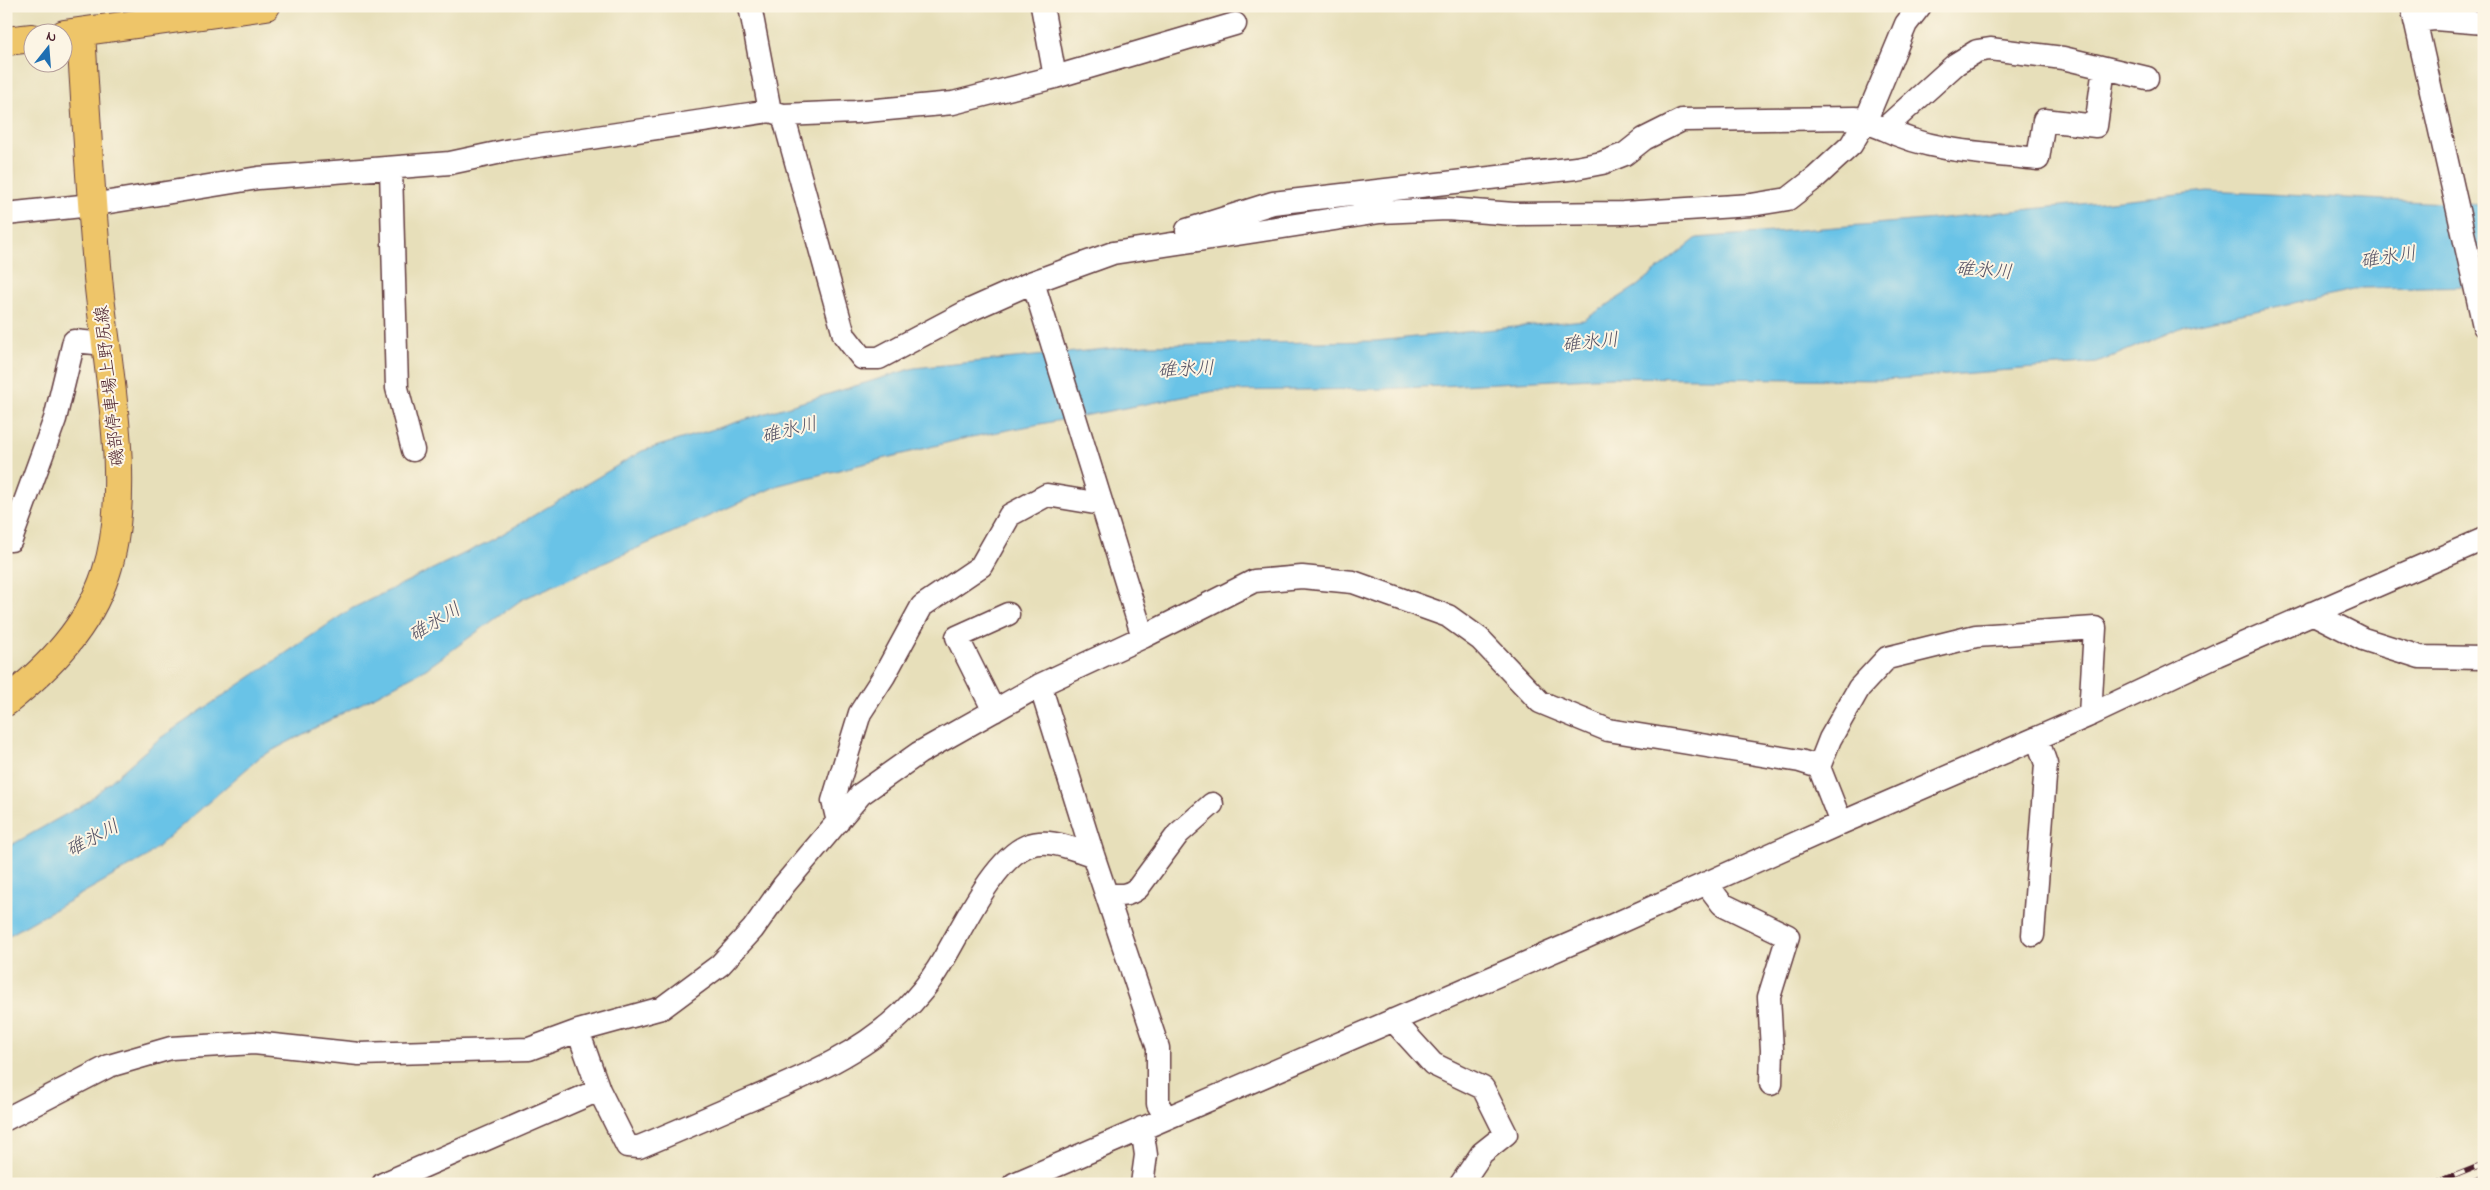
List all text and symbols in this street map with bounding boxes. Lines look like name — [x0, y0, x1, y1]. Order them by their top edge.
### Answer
north arrow — [22, 22, 72, 72]
text: N — [44, 26, 59, 48]
water label: 碓氷川 — [2358, 241, 2419, 276]
water label: 碓氷川 — [1954, 256, 2013, 287]
street label: 磯部停車場上野尻線 — [90, 304, 132, 468]
water label: 碓氷川 — [1560, 327, 1620, 360]
water label: 碓氷川 — [1157, 356, 1215, 385]
water label: 碓氷川 — [759, 411, 821, 451]
water label: 碓氷川 — [404, 597, 467, 649]
water label: 碓氷川 — [62, 814, 125, 865]

